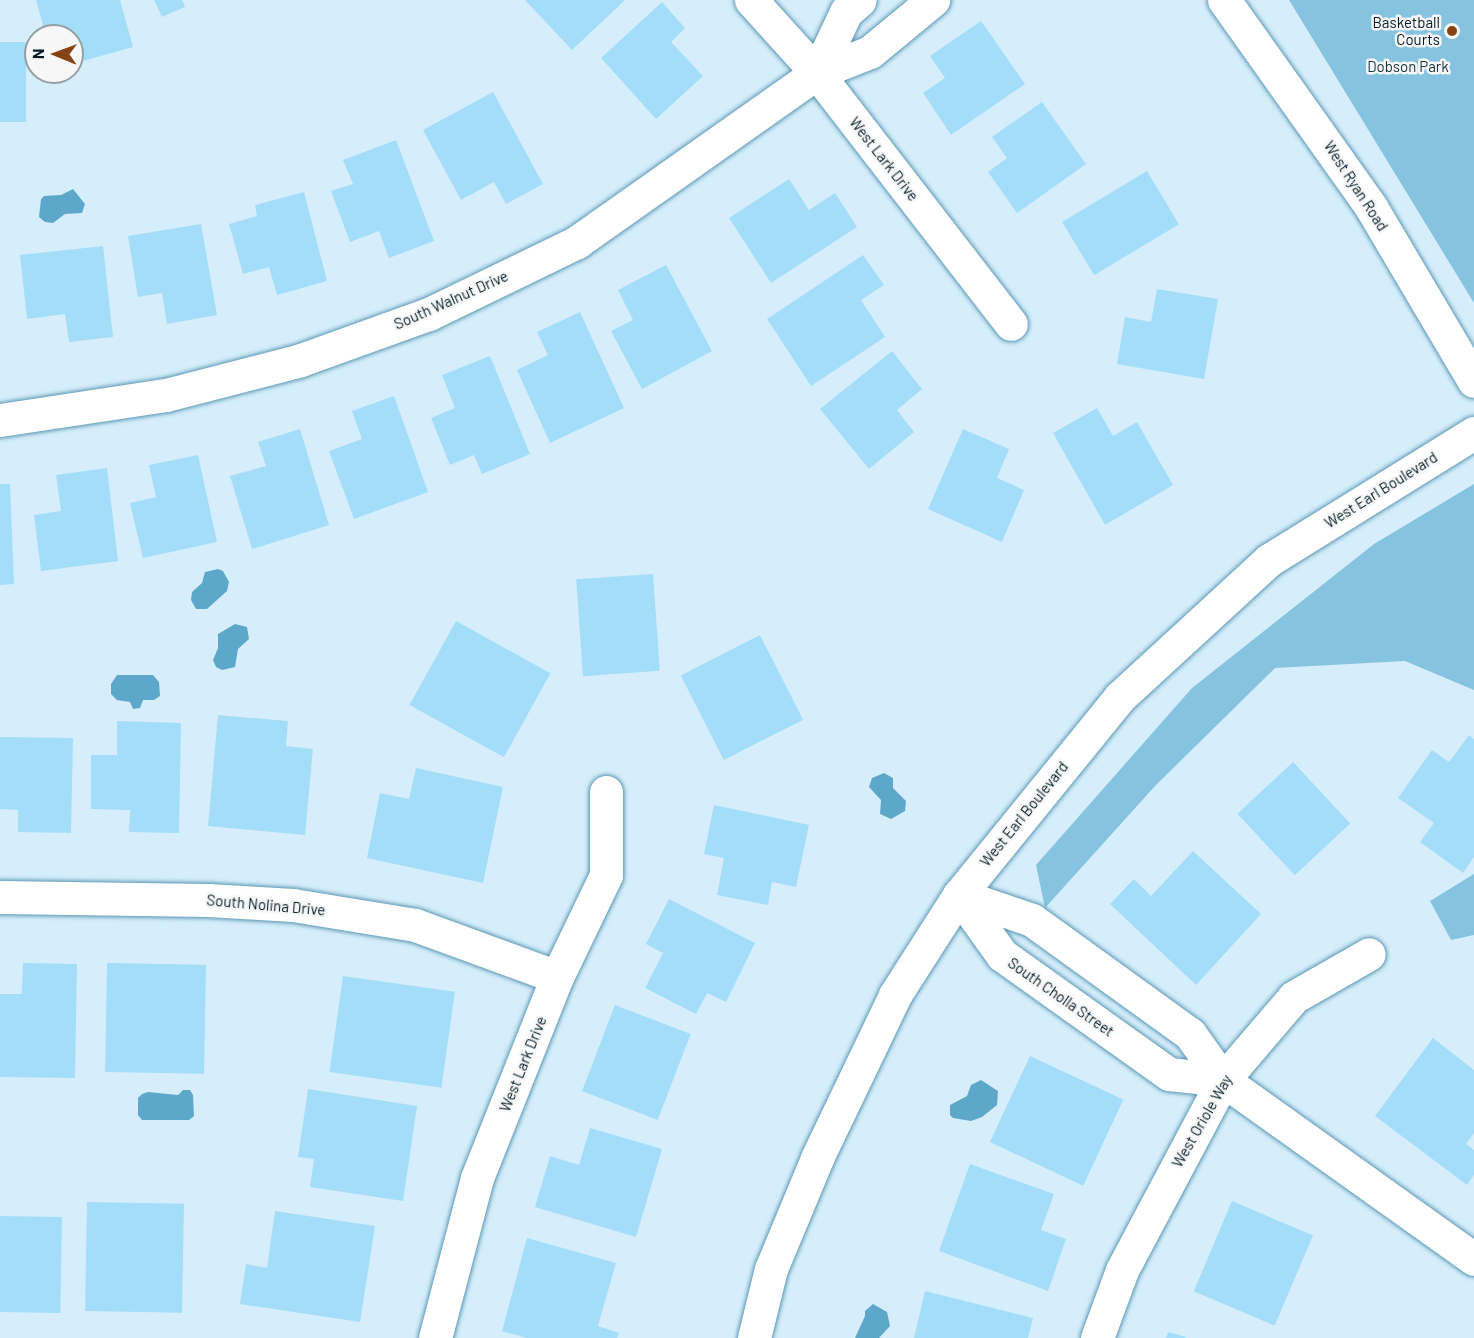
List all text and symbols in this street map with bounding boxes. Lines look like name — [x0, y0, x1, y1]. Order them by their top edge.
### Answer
place label: Basketball Courts — [1372, 13, 1440, 48]
north arrow — [24, 24, 84, 84]
marker: Basketball Courts — [1445, 24, 1459, 38]
text: N — [28, 48, 47, 59]
park label: Dobson Park — [1367, 58, 1449, 76]
street label: West Lark Drive — [846, 113, 922, 205]
street label: West Ryan Road — [1320, 138, 1392, 234]
street label: South Walnut Drive — [391, 267, 511, 333]
street label: West Earl Boulevard — [1321, 448, 1441, 532]
street label: West Earl Boulevard — [976, 758, 1072, 870]
street label: South Nolina Drive — [206, 891, 326, 919]
street label: South Cholla Street — [1005, 954, 1117, 1040]
street label: West Lark Drive — [496, 1014, 550, 1114]
street label: West Oriole Way — [1168, 1071, 1236, 1171]

